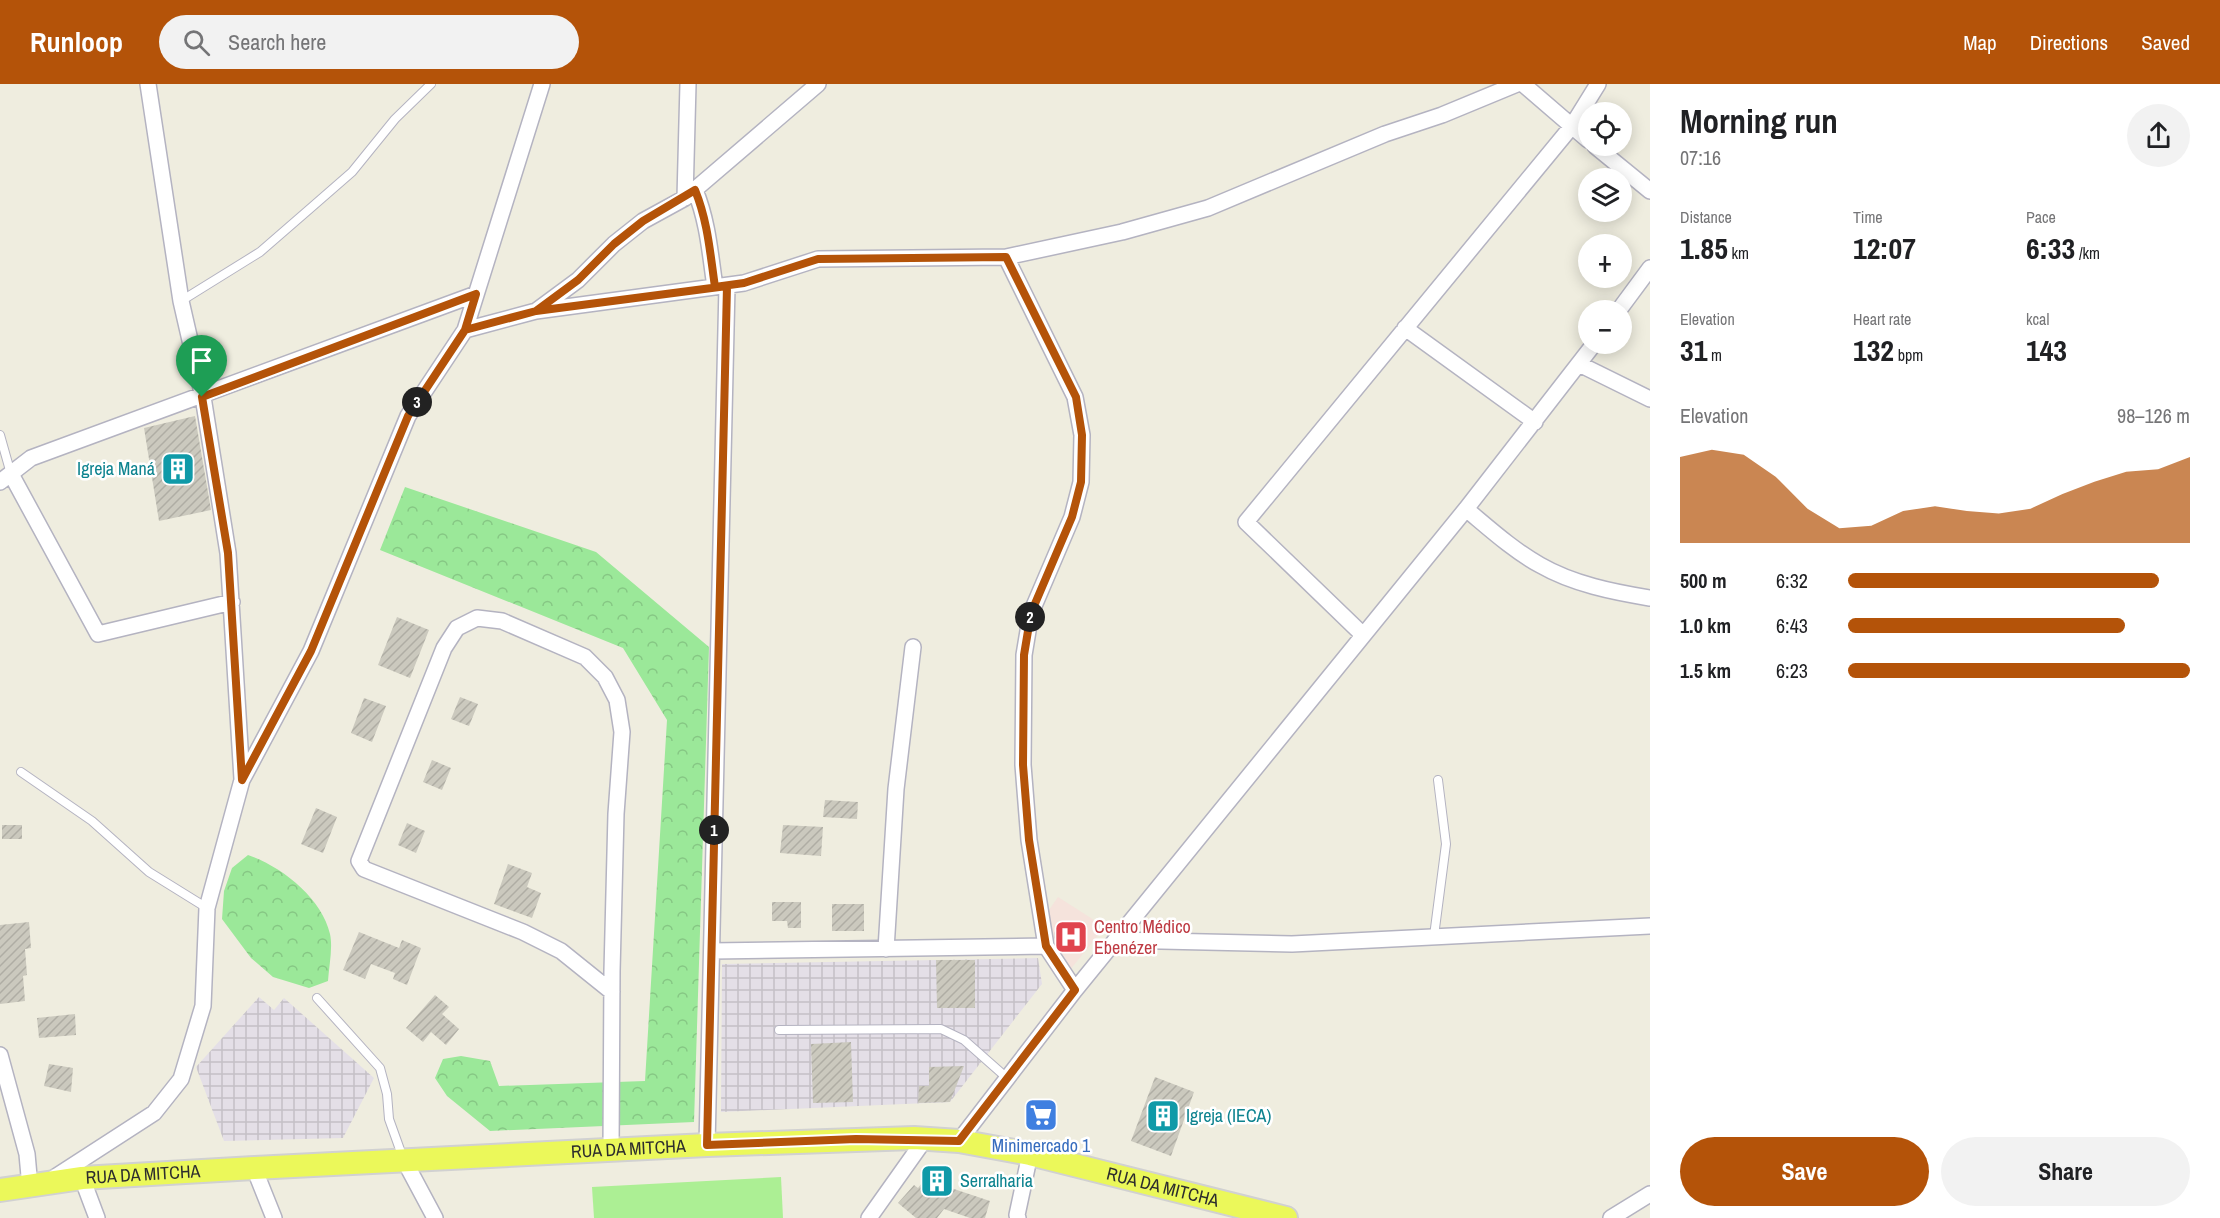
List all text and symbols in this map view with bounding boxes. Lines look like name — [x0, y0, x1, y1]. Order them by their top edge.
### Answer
search box — [159, 15, 579, 69]
text: Runloop — [30, 23, 123, 61]
icon: search — [180, 26, 213, 59]
text: Search here — [228, 27, 326, 57]
text: Map — [1963, 28, 1997, 57]
text: Directions — [2030, 28, 2108, 57]
text: Saved — [2141, 28, 2190, 57]
text: Morning run — [1680, 99, 1838, 143]
map controls — [1578, 102, 1632, 354]
button: locate — [1578, 102, 1632, 156]
button: share — [2127, 104, 2190, 167]
text: 07:16 — [1680, 144, 1721, 171]
button: layers — [1578, 168, 1632, 222]
text: Distance — [1680, 206, 1732, 228]
text: Time — [1853, 206, 1883, 228]
text: Pace — [2026, 206, 2056, 228]
text: 1.85 — [1680, 228, 1728, 268]
text: 12:07 — [1853, 228, 1916, 268]
text: 6:33 — [2026, 228, 2075, 268]
button: + — [1578, 234, 1632, 288]
text: km — [1728, 242, 1749, 264]
text: /km — [2075, 242, 2100, 264]
button: − — [1578, 300, 1632, 354]
text: Elevation — [1680, 308, 1735, 330]
text: Heart rate — [1853, 308, 1911, 330]
text: kcal — [2026, 308, 2049, 330]
text: 31 — [1680, 330, 1707, 370]
text: 132 — [1853, 330, 1894, 370]
text: 143 — [2026, 330, 2067, 370]
pin — [176, 335, 227, 397]
icon: arrive — [185, 344, 218, 377]
text: m — [1707, 344, 1722, 366]
text: bpm — [1894, 344, 1923, 366]
pin: 3 — [402, 387, 432, 417]
text: 3 — [413, 391, 421, 413]
text: Elevation — [1680, 402, 1748, 429]
text: 98–126 m — [2117, 402, 2190, 429]
building icon: Igreja Maná — [160, 451, 196, 487]
place label: Igreja Maná — [77, 456, 155, 481]
text: 500 m — [1680, 567, 1727, 594]
text: 6:32 — [1776, 567, 1808, 594]
pin: 2 — [1015, 602, 1045, 632]
text: 2 — [1026, 606, 1034, 628]
text: 1.0 km — [1680, 612, 1731, 639]
text: 6:43 — [1776, 612, 1808, 639]
text: 1.5 km — [1680, 657, 1731, 684]
text: 6:23 — [1776, 657, 1808, 684]
pin: 1 — [699, 815, 729, 845]
text: 1 — [710, 819, 718, 841]
place label: Centro Médico Ebenézer — [1094, 914, 1191, 960]
hospital icon: Centro Médico Ebenézer — [1053, 919, 1089, 955]
supermarket icon: Minimercado 1 — [1023, 1097, 1059, 1133]
building icon: Igreja (IECA) — [1145, 1098, 1181, 1134]
place label: Igreja (IECA) — [1186, 1103, 1271, 1128]
street label: RUA DA MITCHA — [570, 1133, 686, 1164]
place label: Minimercado 1 — [992, 1133, 1091, 1158]
button: Save — [1680, 1137, 1929, 1206]
button: Share — [1941, 1137, 2190, 1206]
street label: RUA DA MITCHA — [85, 1158, 201, 1190]
street label: RUA DA MITCHA — [1104, 1161, 1222, 1213]
building icon: Serralharia — [919, 1163, 955, 1199]
place label: Serralharia — [960, 1168, 1033, 1193]

